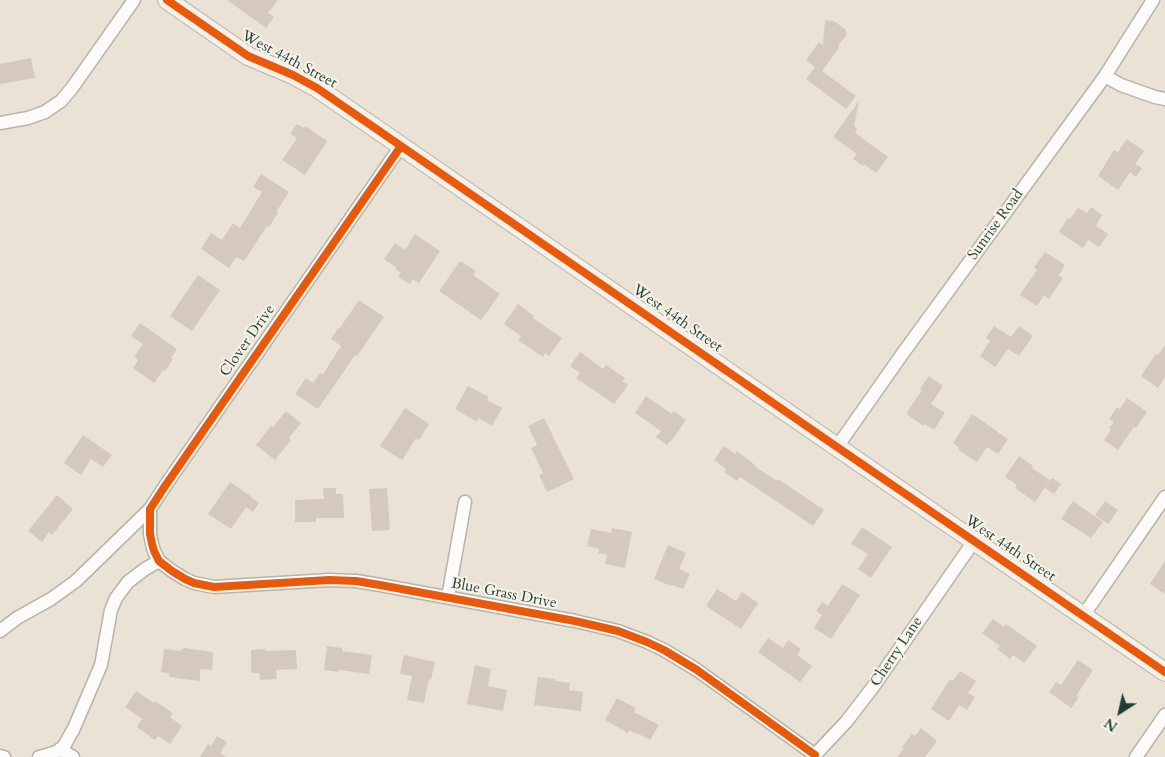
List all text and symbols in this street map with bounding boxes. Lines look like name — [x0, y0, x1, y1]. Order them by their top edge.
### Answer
street label: West 44th Street — [238, 27, 340, 93]
street label: Sunrise Road — [964, 186, 1028, 264]
street label: West 44th Street — [629, 281, 725, 357]
street label: Clover Drive — [217, 302, 279, 380]
street label: West 44th Street — [961, 512, 1059, 586]
street label: Blue Grass Drive — [450, 575, 558, 613]
street label: Cherry Lane — [867, 614, 927, 690]
north arrow — [1095, 687, 1145, 737]
text: N — [1101, 713, 1122, 736]

